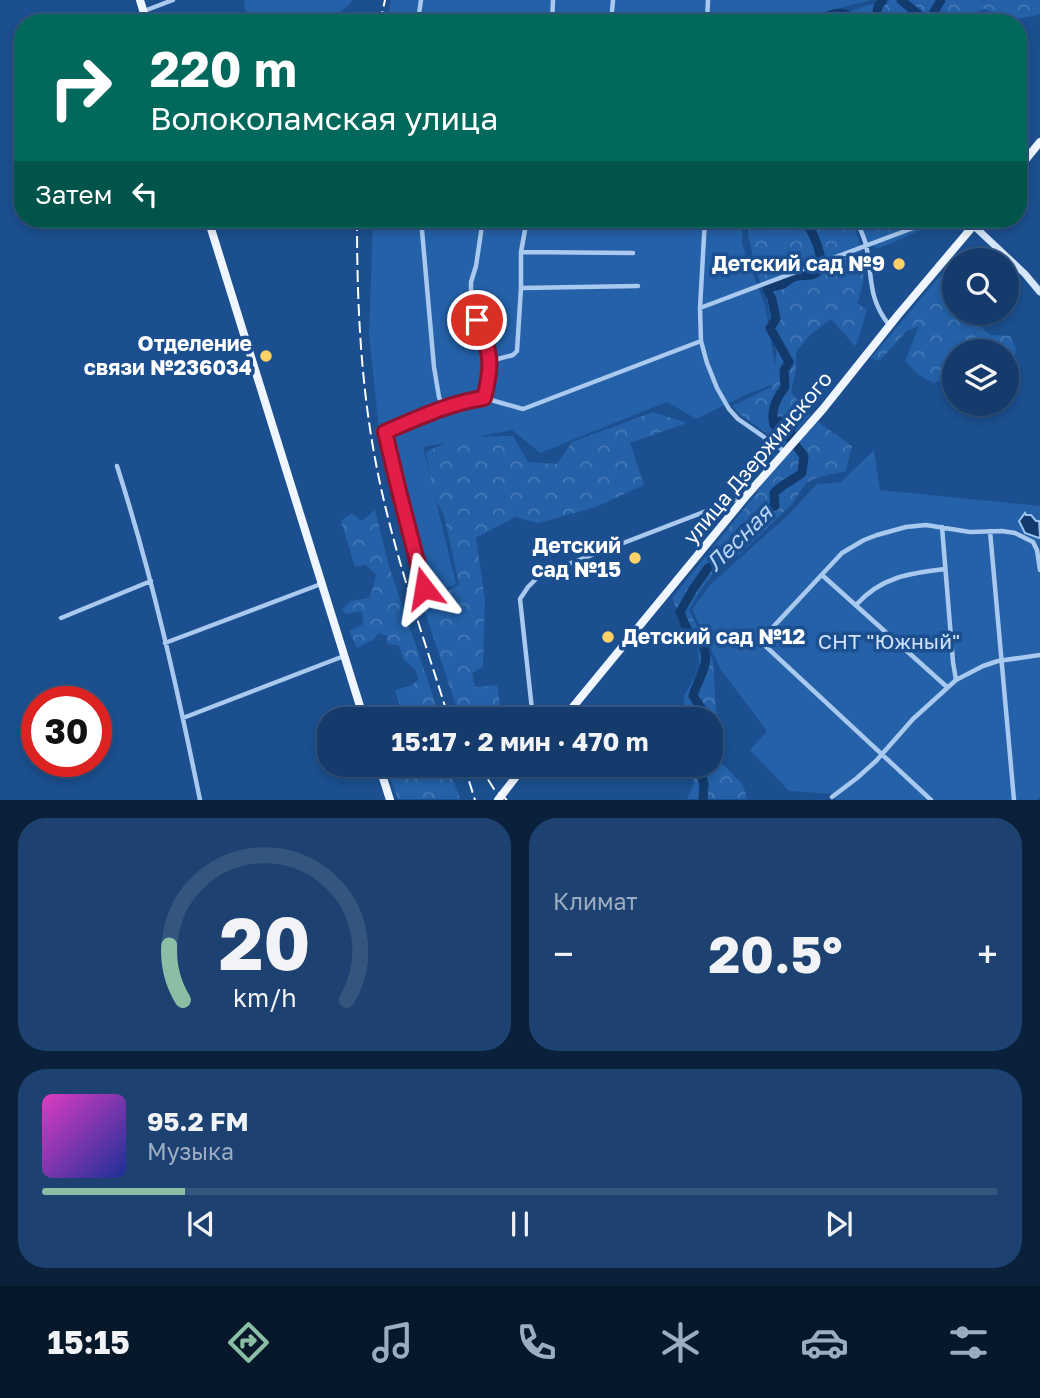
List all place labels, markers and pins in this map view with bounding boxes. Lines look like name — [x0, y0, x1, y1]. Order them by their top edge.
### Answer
place label: Детский сад №9 — [712, 250, 885, 276]
marker: Детский сад №9 — [891, 256, 907, 272]
pin — [447, 290, 507, 350]
place label: Отделение связи №236034 — [84, 330, 252, 380]
marker: Отделение связи №236034 — [258, 348, 274, 364]
place label: Детский сад №15 — [531, 532, 621, 582]
marker: Детский сад №15 — [627, 550, 643, 566]
place label: Детский сад №12 — [622, 623, 806, 649]
marker: Детский сад №12 — [600, 629, 616, 645]

